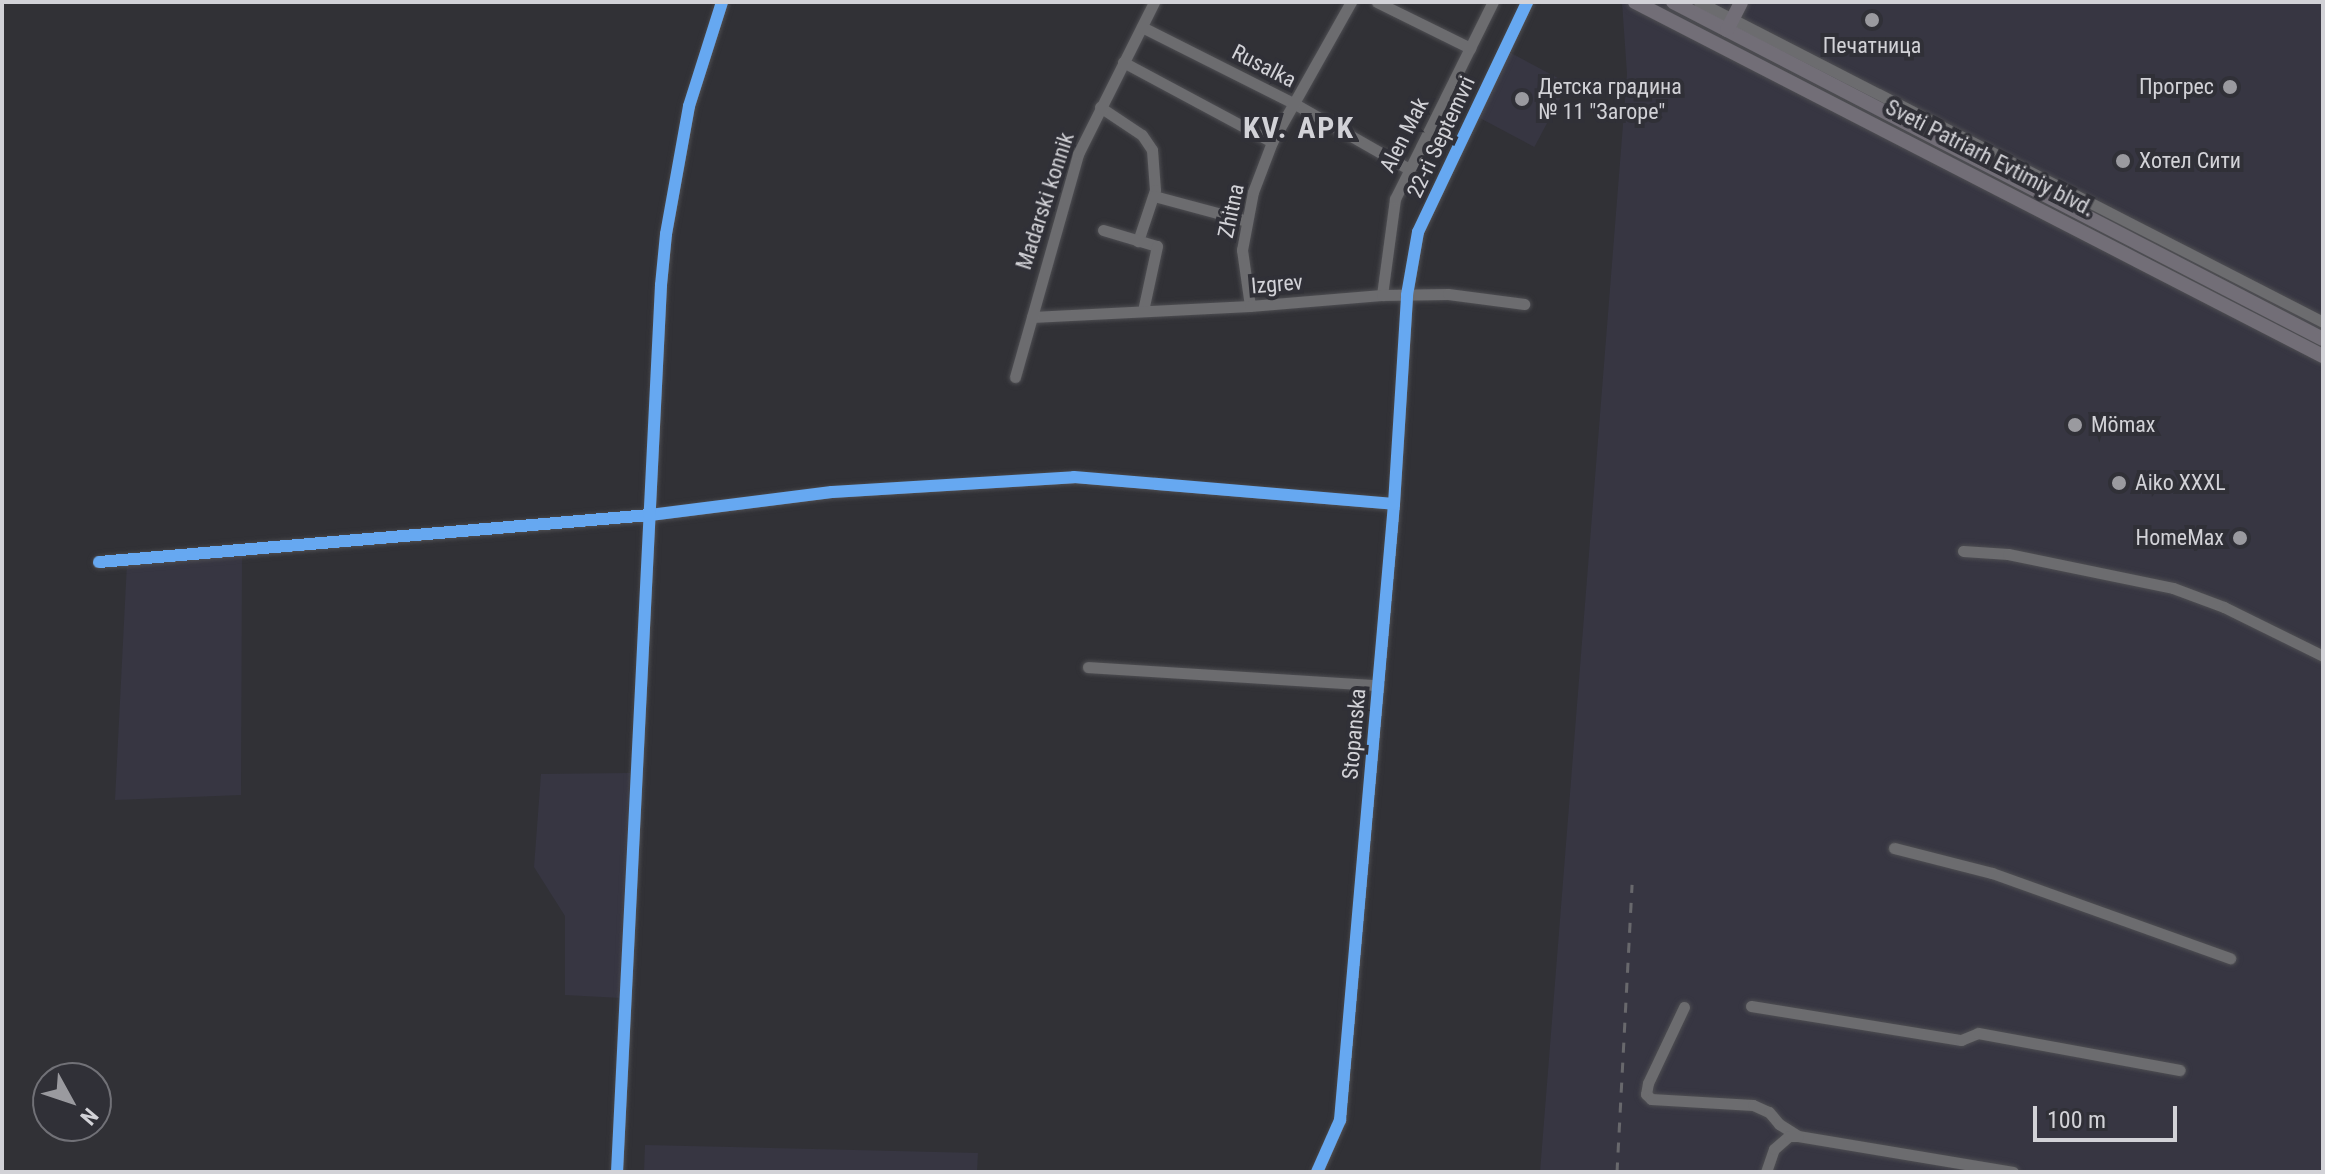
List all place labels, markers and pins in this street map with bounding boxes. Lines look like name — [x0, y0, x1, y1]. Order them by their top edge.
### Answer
marker: Печатница — [1863, 11, 1881, 29]
place label: Печатница — [1823, 33, 1921, 59]
place label: Детска градина № 11 "Загоре" — [1538, 73, 1682, 124]
place label: Прогрес — [2139, 74, 2214, 100]
marker: Прогрес — [2221, 78, 2239, 96]
marker: Детска градина № 11 "Загоре" — [1513, 90, 1531, 108]
place label: Хотел Сити — [2139, 148, 2241, 174]
marker: Хотел Сити — [2114, 152, 2132, 170]
place label: Mömax — [2091, 412, 2155, 438]
marker: Mömax — [2066, 416, 2084, 434]
place label: Aiko XXXL — [2135, 470, 2226, 496]
marker: Aiko XXXL — [2110, 474, 2128, 492]
place label: HomeMax — [2136, 525, 2224, 551]
marker: HomeMax — [2231, 529, 2249, 547]

